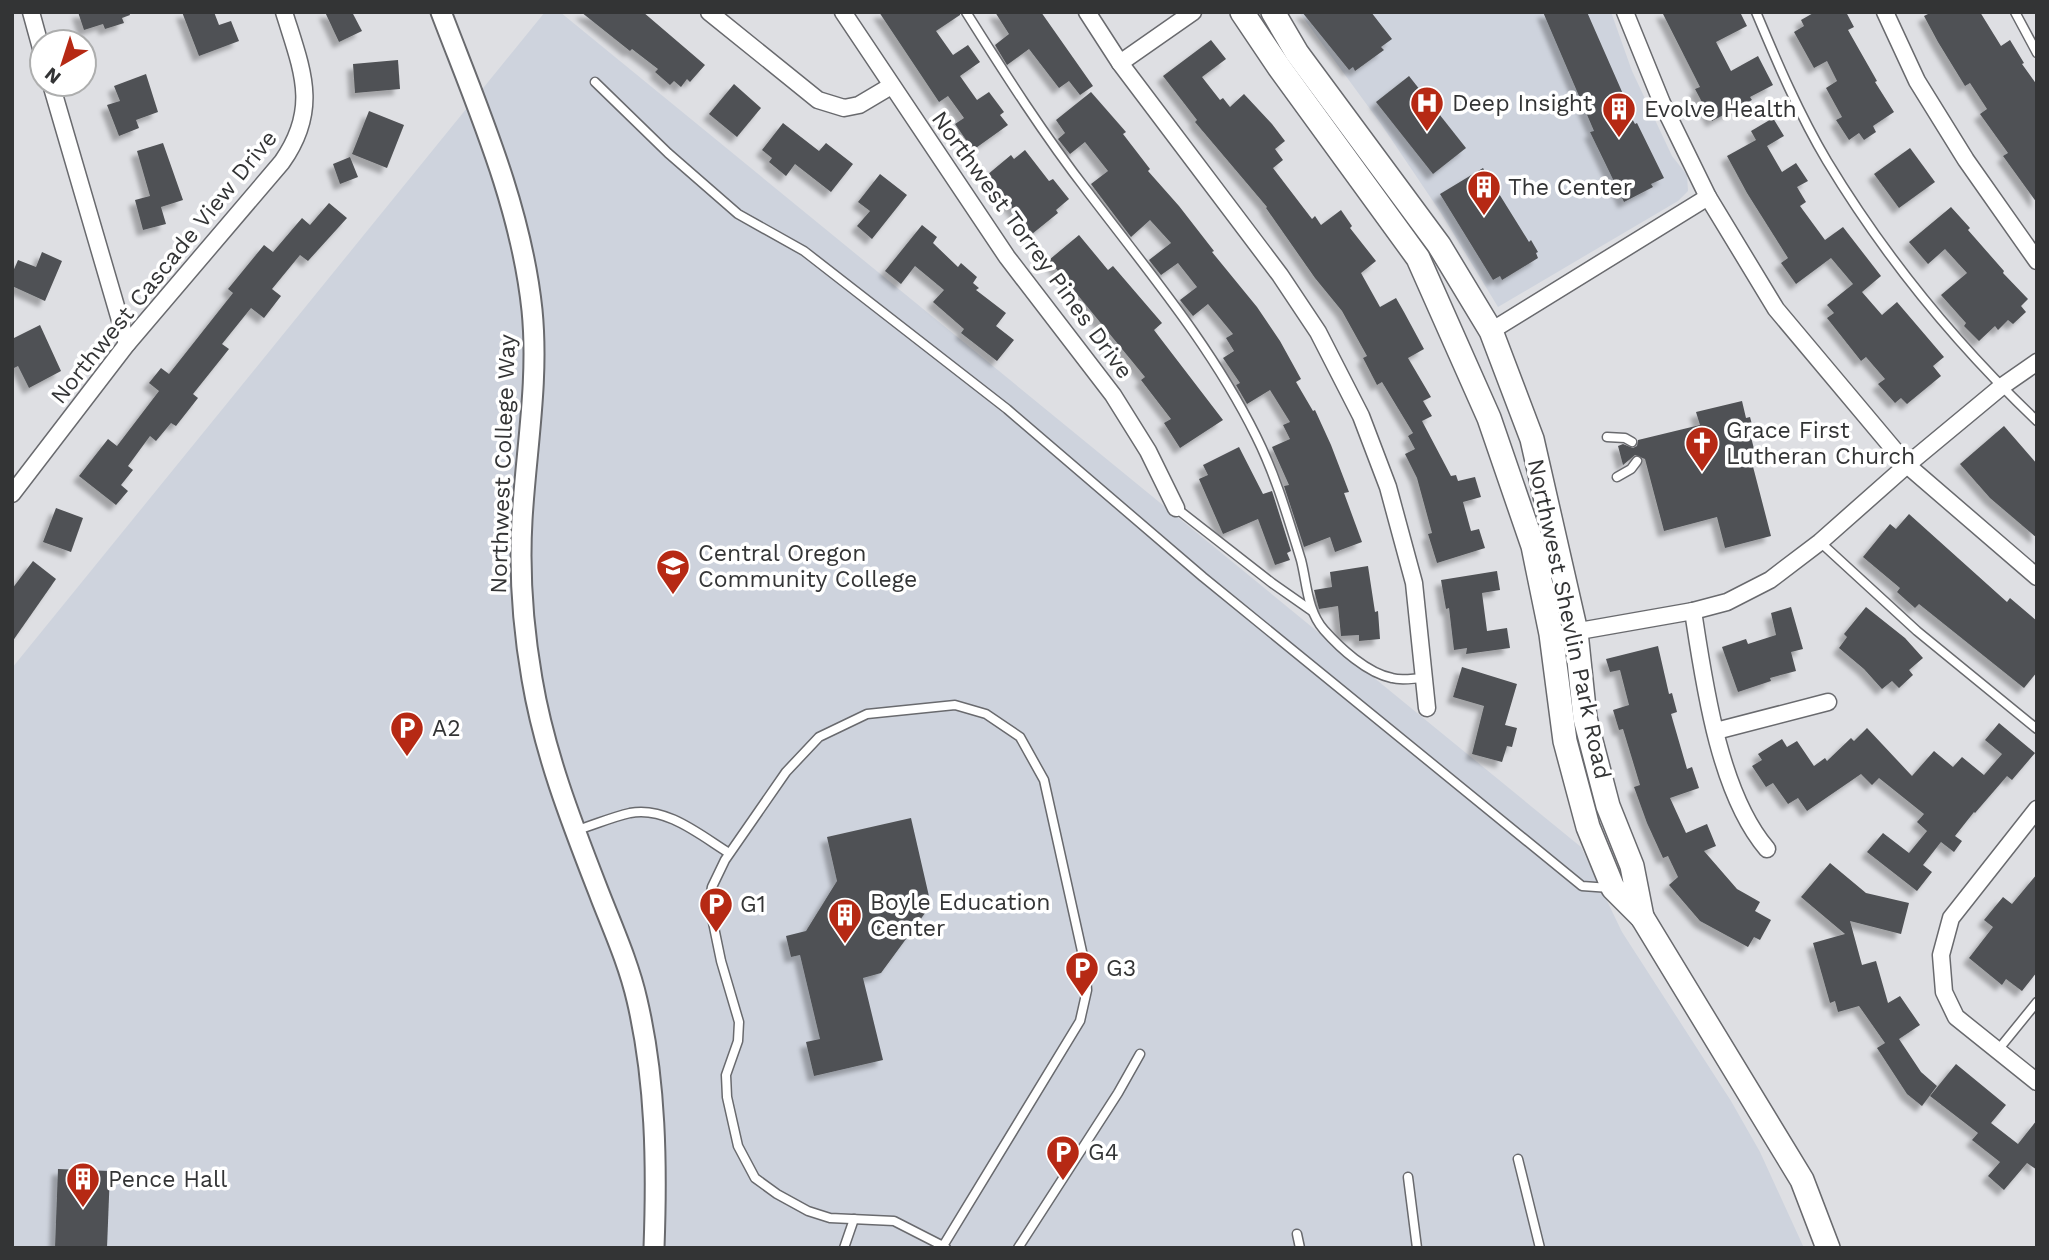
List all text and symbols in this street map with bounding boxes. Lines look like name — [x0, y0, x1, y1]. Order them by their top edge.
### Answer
north arrow — [28, 28, 98, 98]
text: N — [40, 62, 65, 89]
hospital icon: Deep Insight — [1408, 84, 1446, 133]
place label: Deep Insight — [1452, 90, 1593, 117]
building icon: Evolve Health — [1600, 90, 1638, 139]
place label: Evolve Health — [1644, 96, 1797, 123]
street label: Northwest Torrey Pines Drive — [926, 106, 1138, 384]
street label: Northwest Cascade View Drive — [45, 125, 283, 409]
building icon: The Center — [1465, 168, 1503, 217]
place label: The Center — [1508, 174, 1632, 201]
street label: Northwest College Way — [485, 334, 521, 594]
place label: Grace First Lutheran Church — [1726, 417, 1915, 470]
church icon: Grace First Lutheran Church — [1683, 424, 1721, 473]
street label: Northwest Shevlin Park Road — [1522, 456, 1616, 782]
place label: Central Oregon Community College — [698, 540, 917, 593]
school or university icon: Central Oregon Community College — [654, 547, 692, 596]
parking icon: A2 — [388, 709, 426, 758]
place label: A2 — [432, 715, 461, 742]
parking icon: G1 — [697, 885, 735, 934]
place label: Boyle Education Center — [870, 889, 1051, 942]
place label: G1 — [740, 891, 766, 918]
building icon: Boyle Education Center — [826, 896, 864, 945]
parking icon: G3 — [1063, 949, 1101, 998]
place label: G3 — [1106, 955, 1136, 982]
parking icon: G4 — [1044, 1133, 1082, 1182]
place label: G4 — [1088, 1139, 1119, 1166]
building icon: Pence Hall — [64, 1160, 102, 1209]
place label: Pence Hall — [108, 1166, 227, 1193]

